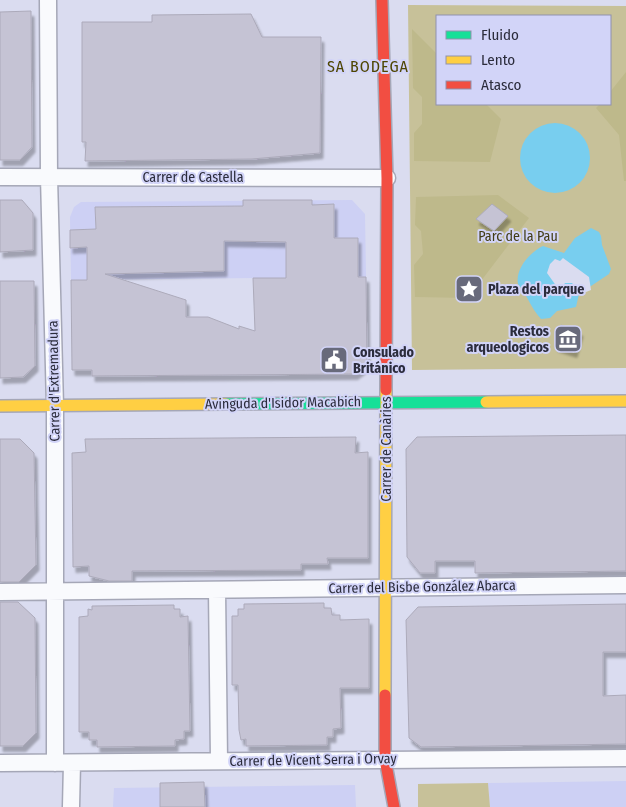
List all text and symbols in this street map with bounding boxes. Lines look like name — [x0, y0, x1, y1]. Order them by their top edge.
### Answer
legend — [436, 15, 611, 105]
text: Fluido — [481, 26, 519, 44]
text: Lento — [481, 51, 515, 69]
district label: SA BODEGA — [327, 57, 409, 76]
text: Atasco — [481, 76, 521, 94]
street label: Carrer de Castella — [142, 169, 244, 186]
park label: Parc de la Pau — [478, 228, 558, 245]
place icon: Plaza del parque — [454, 274, 484, 304]
place label: Plaza del parque — [488, 281, 584, 298]
street label: Carrer d'Extremadura — [44, 320, 64, 442]
place label: Restos arqueologicos — [467, 323, 549, 356]
museum icon: Restos arqueologicos — [553, 324, 583, 354]
place label: Consulado Británico — [353, 344, 415, 377]
public building icon: Consulado Británico — [319, 345, 349, 375]
street label: Avinguda d'Isidor Macabich — [205, 393, 361, 413]
street label: Carrer de Canàries — [378, 396, 395, 502]
street label: Carrer del Bisbe González Abarca — [328, 577, 516, 597]
street label: Carrer de Vicent Serra i Orvay — [229, 750, 398, 770]

